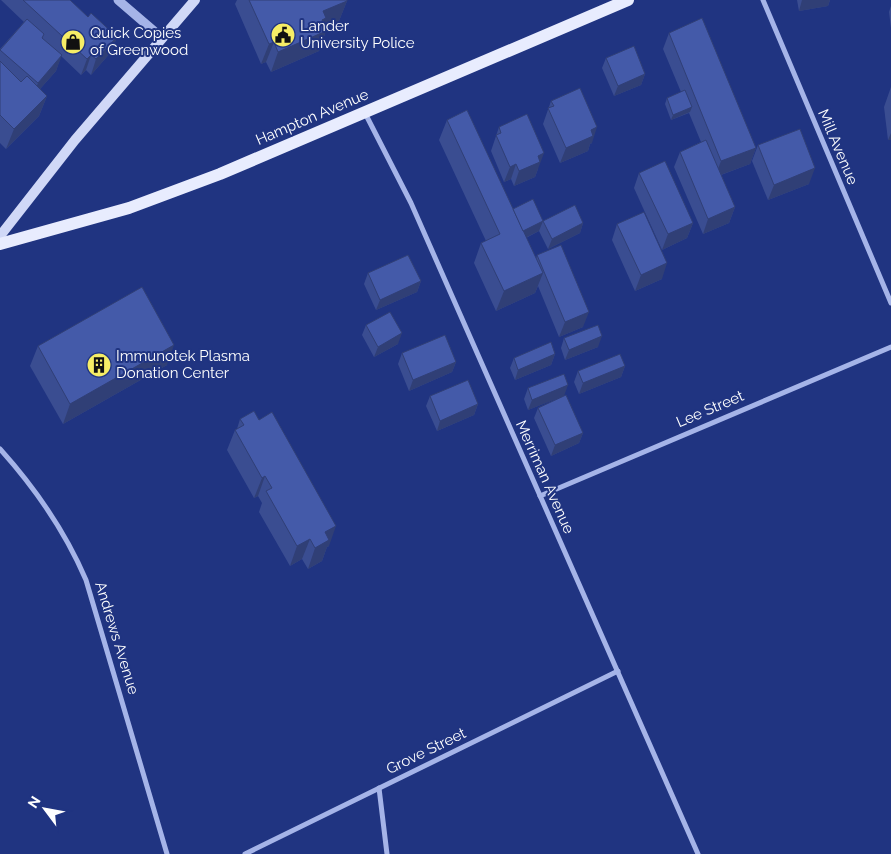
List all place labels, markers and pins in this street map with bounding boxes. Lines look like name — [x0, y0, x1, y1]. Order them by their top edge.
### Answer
place label: Lander University Police — [300, 17, 415, 52]
public building icon: Lander University Police — [270, 22, 296, 48]
place label: Quick Copies of Greenwood — [90, 24, 188, 59]
shop icon: Quick Copies of Greenwood — [60, 29, 86, 55]
place label: Immunotek Plasma Donation Center — [116, 347, 250, 382]
building icon: Immunotek Plasma Donation Center — [86, 352, 112, 378]

